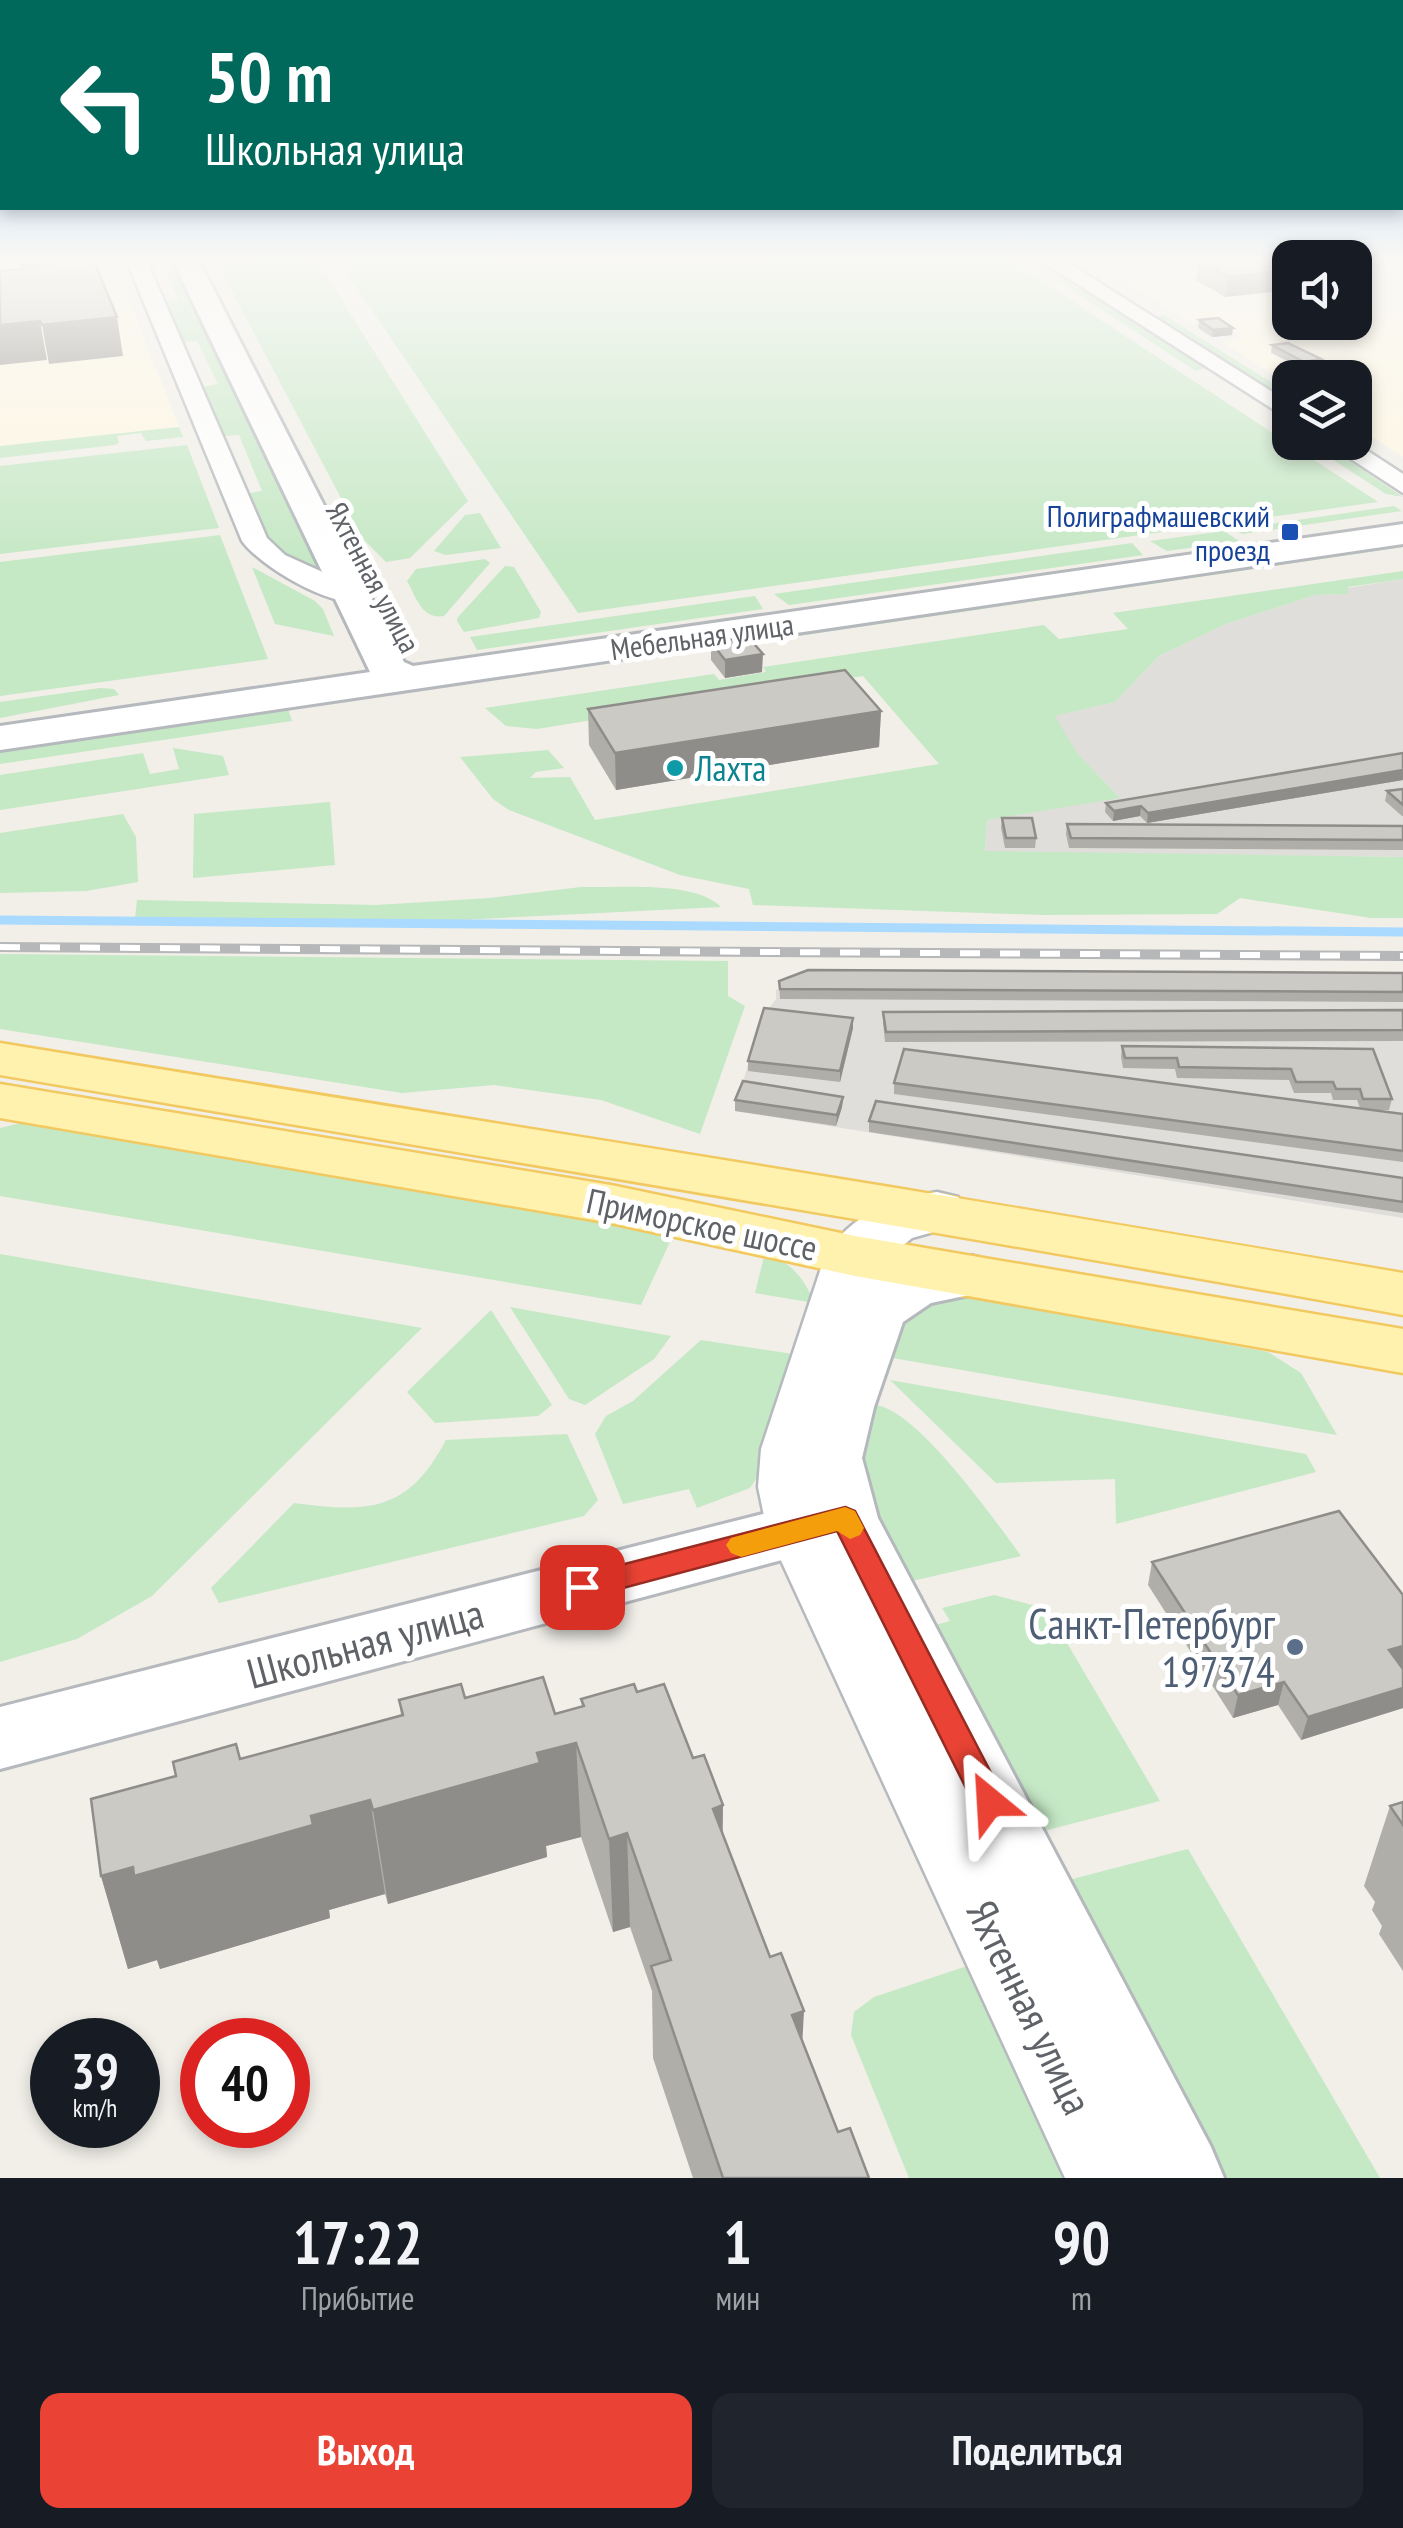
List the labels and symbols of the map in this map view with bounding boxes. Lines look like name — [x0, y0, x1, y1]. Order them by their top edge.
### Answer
street label: Яхтенная улица — [318, 495, 430, 659]
place label: Полиграфмашевский проезд — [1047, 496, 1270, 569]
marker: Полиграфмашевский проезд — [1279, 521, 1301, 543]
street label: Мебельная улица — [608, 604, 796, 668]
place label: Лахта — [694, 745, 766, 791]
marker: Лахта — [664, 757, 686, 779]
street label: Приморское шоссе — [583, 1177, 821, 1271]
pin — [540, 1545, 625, 1630]
street label: Школьная улица — [241, 1585, 489, 1701]
place label: Санкт-Петербург 197374 — [1028, 1596, 1276, 1699]
marker: Санкт-Петербург 197374 — [1284, 1636, 1306, 1658]
position arrow — [938, 1750, 1042, 1854]
street label: Яхтенная улица — [955, 1891, 1105, 2123]
speed limit sign: 40 — [180, 2018, 310, 2148]

